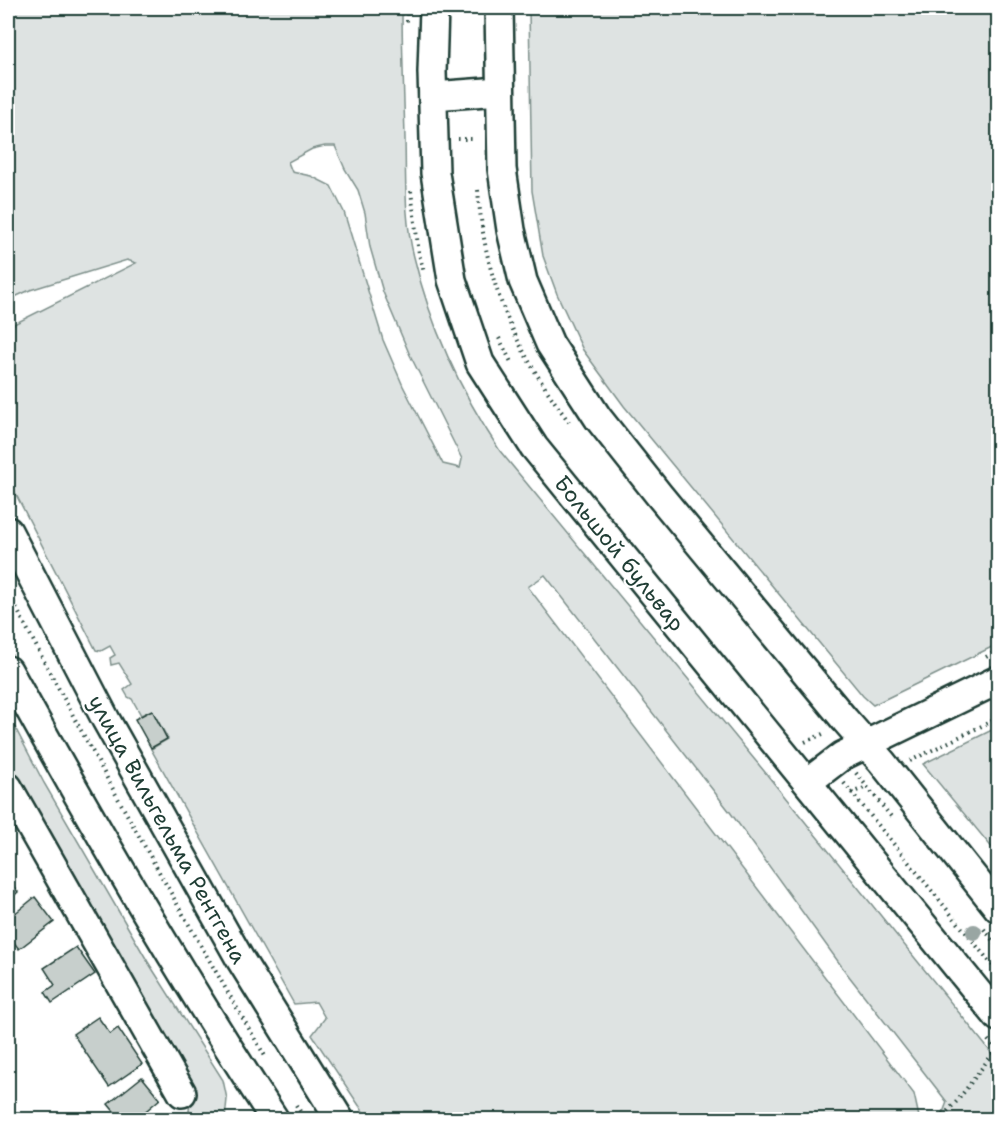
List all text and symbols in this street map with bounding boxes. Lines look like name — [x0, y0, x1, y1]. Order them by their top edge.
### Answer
street label: Большой бульвар — [548, 469, 691, 637]
street label: улица Вильгельма Рентгена — [81, 690, 254, 969]

